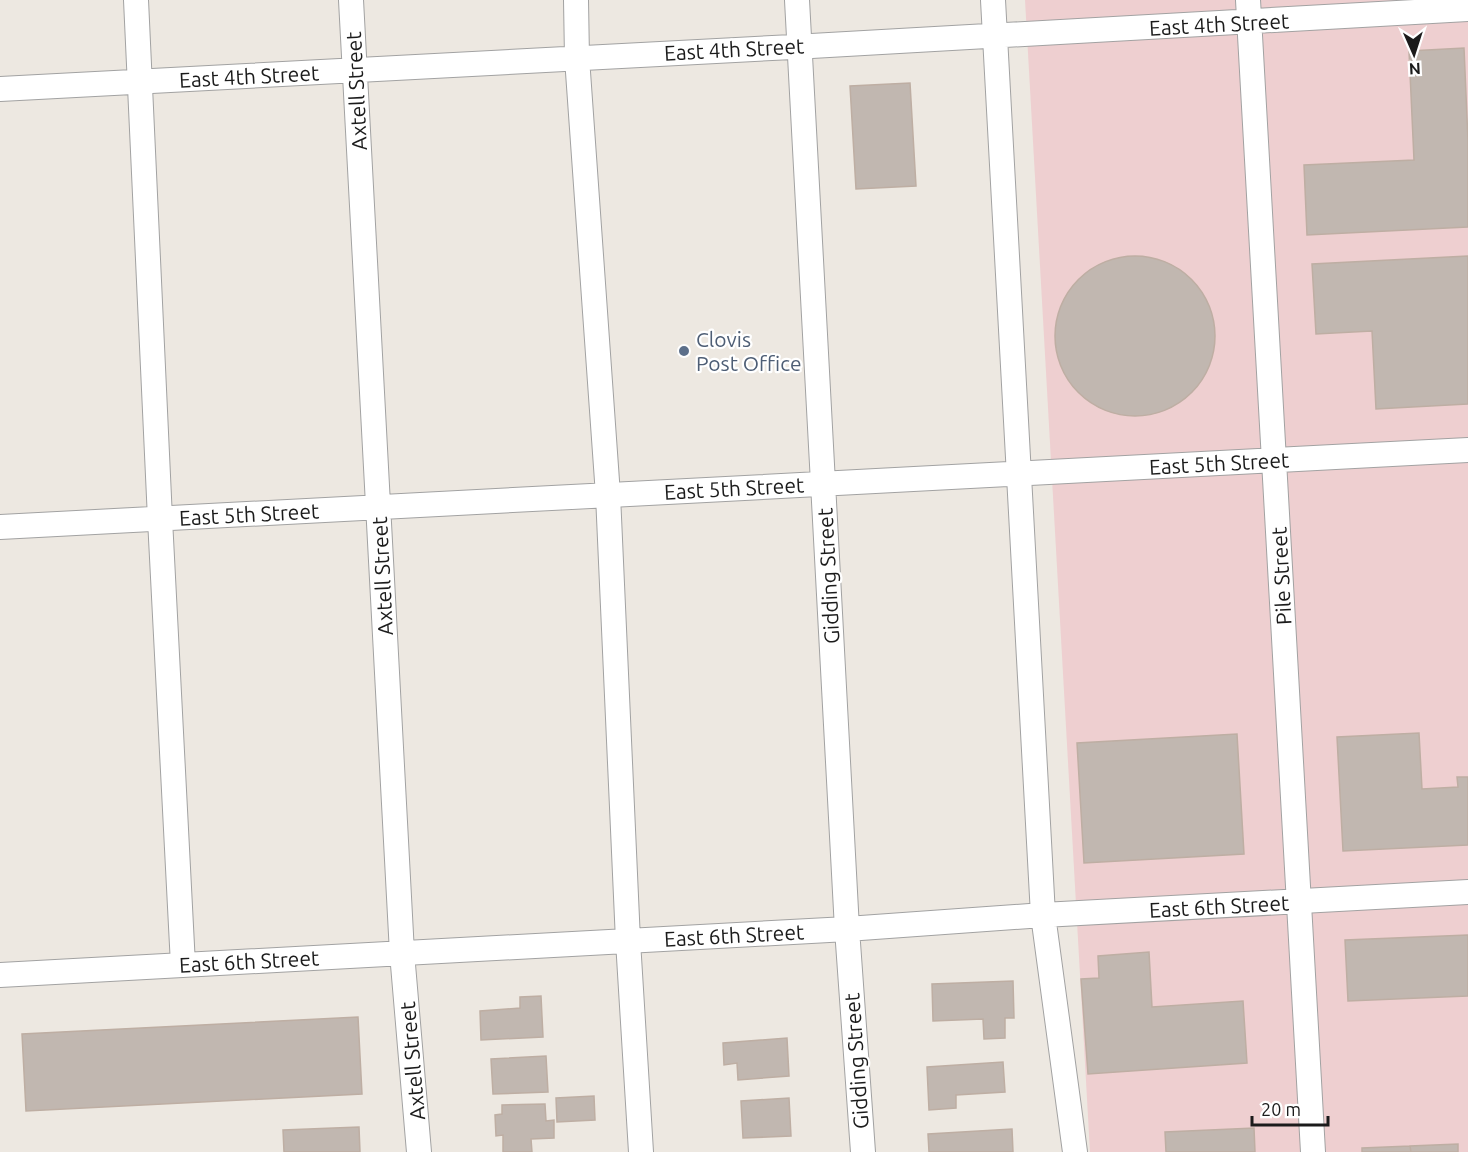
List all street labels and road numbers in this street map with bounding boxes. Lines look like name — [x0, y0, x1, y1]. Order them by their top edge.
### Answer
street label: East 4th Street — [1148, 8, 1290, 40]
street label: Axtell Street — [341, 31, 371, 151]
street label: East 4th Street — [663, 33, 805, 65]
street label: East 4th Street — [178, 60, 320, 92]
street label: East 5th Street — [1148, 447, 1290, 479]
street label: East 5th Street — [663, 472, 805, 504]
street label: East 5th Street — [178, 498, 320, 530]
street label: Gidding Street — [812, 507, 844, 645]
street label: Axtell Street — [367, 516, 397, 636]
street label: Pile Street — [1266, 526, 1296, 626]
street label: East 6th Street — [1148, 890, 1290, 922]
street label: East 6th Street — [663, 919, 805, 951]
street label: East 6th Street — [178, 945, 320, 977]
street label: Gidding Street — [839, 992, 873, 1130]
street label: Axtell Street — [395, 1001, 429, 1121]

